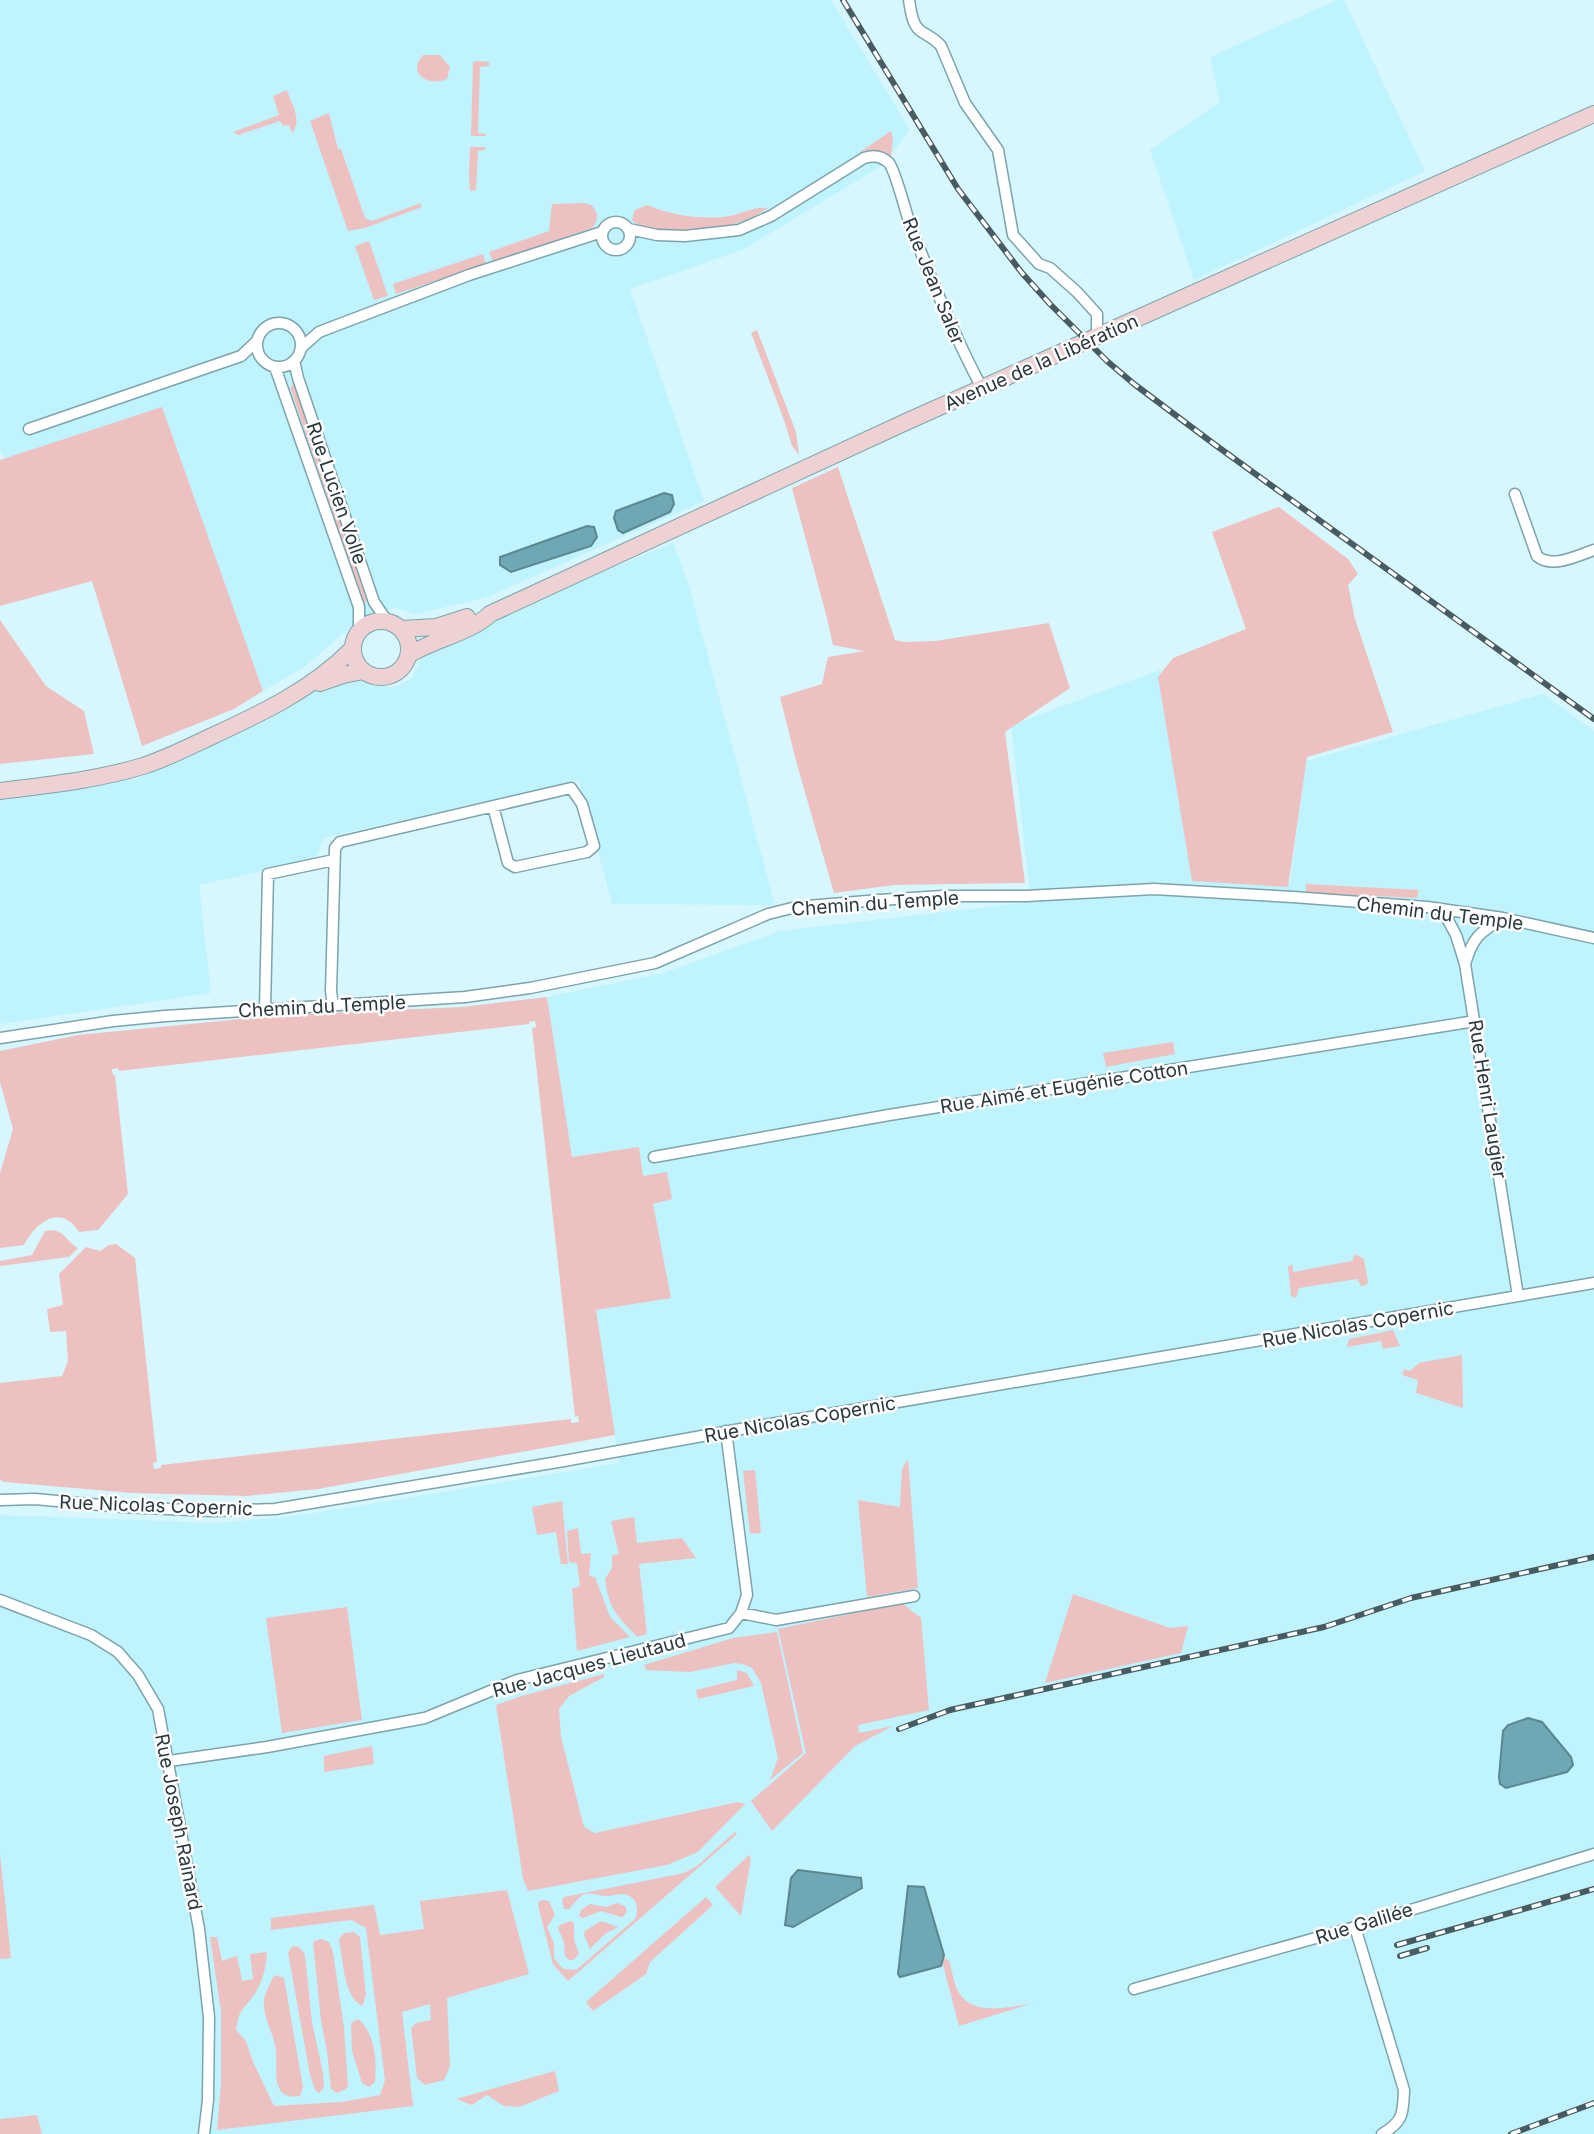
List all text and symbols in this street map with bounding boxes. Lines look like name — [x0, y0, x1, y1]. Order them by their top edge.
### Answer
street label: Rue Jean Saler — [898, 214, 969, 348]
street label: Avenue de la Libération — [941, 309, 1142, 416]
street label: Rue Lucien Volle — [301, 419, 372, 567]
street label: Chemin du Temple — [790, 886, 960, 921]
street label: Chemin du Temple — [1355, 892, 1525, 935]
street label: Chemin du Temple — [238, 991, 407, 1022]
street label: Rue Henri Laugier — [1464, 1018, 1511, 1180]
street label: Rue Aimé et Eugénie Cotton — [938, 1057, 1190, 1118]
street label: Rue Nicolas Copernic — [1261, 1296, 1456, 1353]
street label: Rue Nicolas Copernic — [703, 1391, 898, 1448]
street label: Rue Nicolas Copernic — [59, 1491, 253, 1520]
street label: Rue Jacques Lieutaud — [490, 1629, 688, 1702]
street label: Rue Joseph Rainard — [150, 1732, 207, 1912]
street label: Rue Galilée — [1313, 1898, 1416, 1949]

